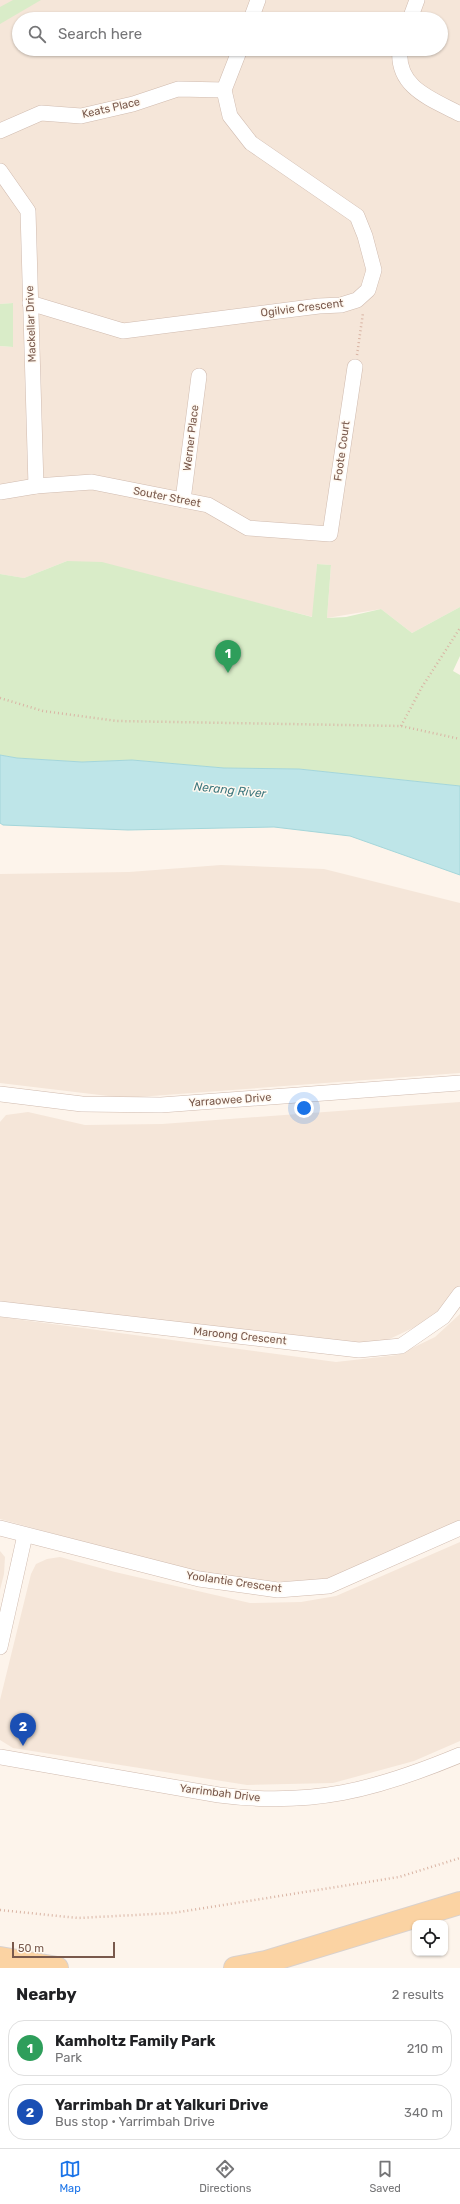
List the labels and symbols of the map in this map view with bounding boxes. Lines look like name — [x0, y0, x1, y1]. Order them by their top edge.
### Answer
street label: Keats Place — [81, 95, 141, 121]
street label: Mackellar Drive — [23, 285, 39, 363]
street label: Ogilvie Crescent — [260, 296, 345, 320]
street label: Werner Place — [181, 404, 201, 472]
street label: Foote Court — [331, 419, 353, 482]
street label: Souter Street — [132, 484, 203, 510]
pin: 1 — [215, 640, 241, 673]
water label: Nerang River — [193, 779, 267, 801]
street label: Yarraowee Drive — [188, 1091, 272, 1109]
your location — [294, 1098, 314, 1118]
street label: Maroong Crescent — [193, 1325, 288, 1347]
street label: Yoolantie Crescent — [185, 1569, 283, 1595]
pin: 2 — [10, 1713, 36, 1746]
street label: Yarrimbah Drive — [179, 1782, 261, 1804]
scale bar — [12, 1940, 115, 1959]

